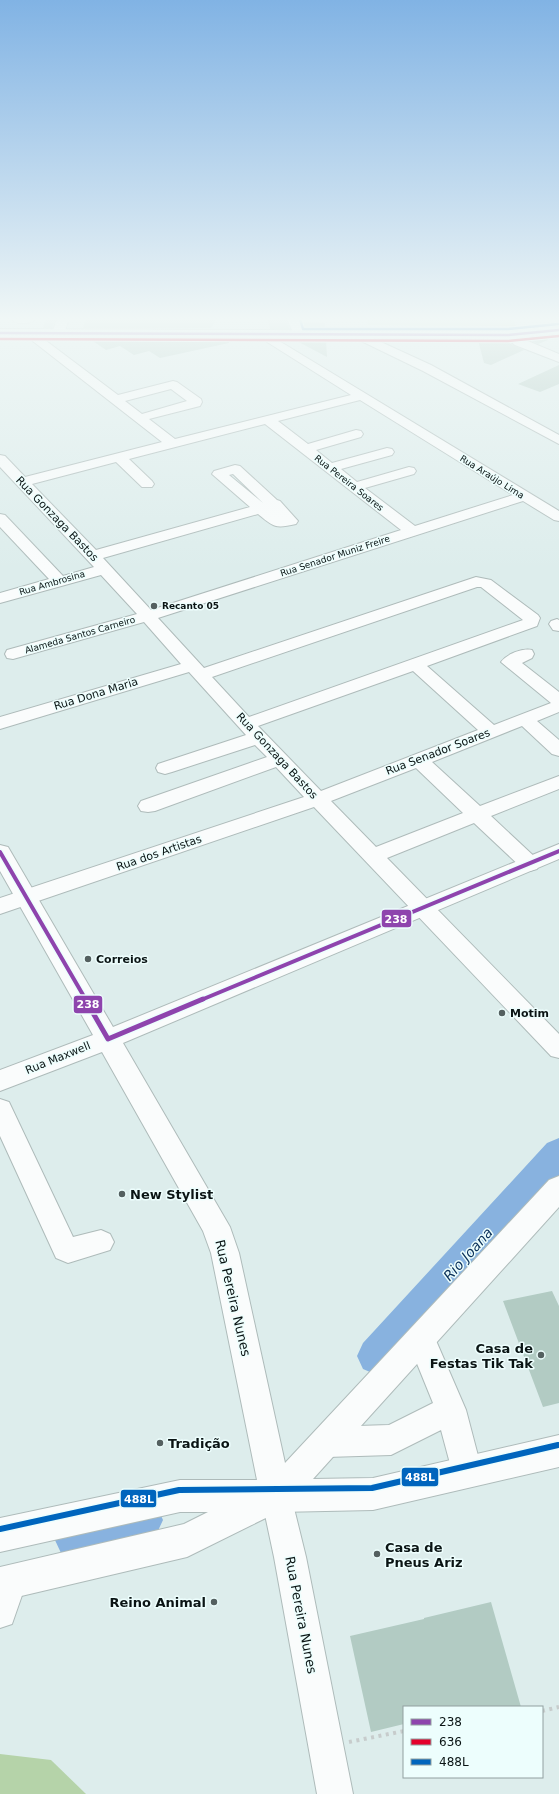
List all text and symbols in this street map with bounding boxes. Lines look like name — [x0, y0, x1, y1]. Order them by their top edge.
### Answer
street label: Rua Pereira Soares — [313, 453, 386, 513]
street label: Rua Araújo Lima — [458, 453, 526, 501]
street label: Rua Gonzaga Bastos — [13, 474, 101, 564]
street label: Rua Senador Muniz Freire — [279, 533, 391, 578]
street label: Rua Ambrosina — [18, 569, 86, 597]
marker: Recanto 05 — [149, 601, 159, 611]
place label: Recanto 05 — [162, 601, 219, 611]
street label: Alameda Santos Carneiro — [24, 614, 137, 656]
street label: Rua Dona Maria — [52, 675, 140, 713]
street label: Rua Gonzaga Bastos — [234, 710, 321, 802]
street label: Rua Senador Soares — [384, 726, 492, 778]
street label: Rua dos Artistas — [115, 832, 204, 874]
line badge: 238 — [381, 909, 412, 928]
text: 238 — [385, 913, 407, 926]
place label: Correios — [96, 953, 148, 966]
marker: Correios — [83, 954, 93, 964]
line badge: 238 — [73, 995, 103, 1014]
text: 238 — [77, 998, 99, 1011]
place label: Motim — [510, 1007, 549, 1020]
marker: Motim — [497, 1008, 507, 1018]
street label: Rua Maxwell — [24, 1039, 92, 1077]
place label: New Stylist — [130, 1187, 213, 1202]
marker: New Stylist — [117, 1189, 127, 1199]
water label: Rio Joana — [440, 1224, 496, 1284]
street label: Rua Pereira Nunes — [212, 1238, 254, 1358]
place label: Casa de Festas Tik Tak — [430, 1341, 533, 1371]
marker: Casa de Festas Tik Tak — [536, 1350, 546, 1360]
place label: Tradição — [168, 1436, 230, 1451]
marker: Tradição — [155, 1438, 165, 1448]
line badge: 488L — [401, 1467, 439, 1487]
text: 488L — [405, 1471, 435, 1484]
line badge: 488L — [120, 1489, 157, 1508]
text: 488L — [124, 1493, 154, 1506]
place label: Casa de Pneus Ariz — [385, 1540, 463, 1570]
marker: Casa de Pneus Ariz — [372, 1549, 382, 1559]
street label: Rua Pereira Nunes — [282, 1555, 320, 1675]
place label: Reino Animal — [109, 1595, 206, 1610]
marker: Reino Animal — [209, 1597, 219, 1607]
legend — [403, 1706, 543, 1778]
text: 238 — [439, 1715, 462, 1729]
text: 636 — [439, 1735, 462, 1749]
text: 488L — [439, 1755, 469, 1769]

